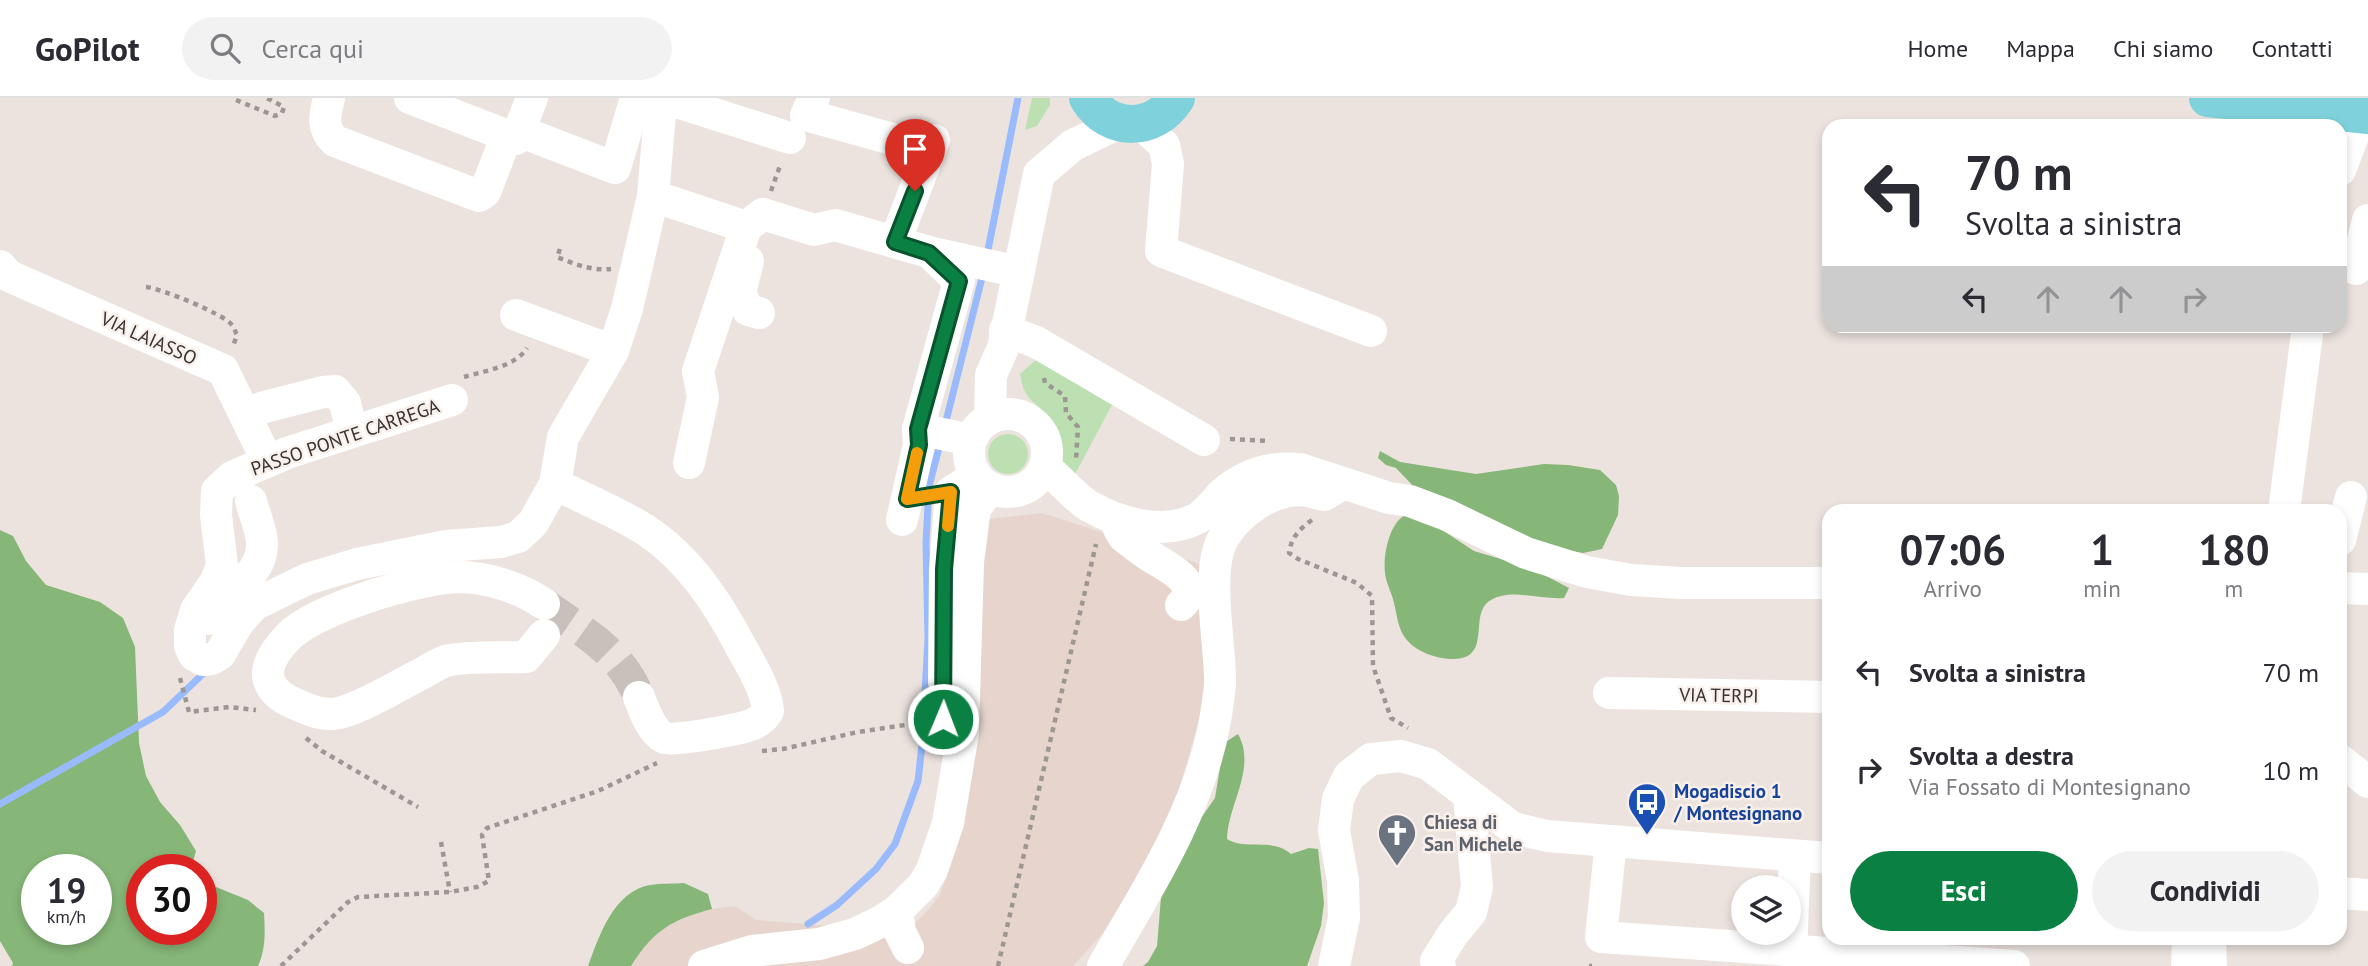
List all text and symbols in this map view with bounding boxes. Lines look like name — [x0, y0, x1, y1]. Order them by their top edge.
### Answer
search box — [182, 17, 672, 80]
text: GoPilot — [35, 27, 140, 70]
icon: search — [206, 29, 244, 67]
text: Cerca qui — [262, 32, 364, 65]
text: Home — [1907, 33, 1968, 64]
text: Mappa — [2006, 33, 2075, 64]
text: Chi siamo — [2113, 33, 2213, 64]
text: Contatti — [2251, 33, 2333, 64]
pin — [885, 119, 945, 191]
icon: arrive — [896, 130, 934, 168]
text: 70 m — [1965, 140, 2072, 204]
icon: left — [1850, 147, 1941, 238]
text: Svolta a sinistra — [1965, 202, 2182, 244]
icon: left — [1956, 280, 1994, 318]
icon: ahead — [2029, 280, 2067, 318]
icon: ahead — [2102, 280, 2140, 318]
icon: right — [2175, 280, 2213, 318]
street label: VIA LAIASSO — [96, 306, 201, 370]
street label: PASSO PONTE CARREGA — [248, 393, 442, 481]
text: 07:06 — [1899, 522, 2006, 577]
text: 1 — [2090, 522, 2114, 577]
text: 180 — [2198, 522, 2270, 577]
text: Arrivo — [1923, 574, 1982, 603]
text: min — [2083, 574, 2121, 603]
text: m — [2225, 574, 2243, 603]
icon: left — [1850, 653, 1888, 691]
text: Svolta a sinistra — [1909, 656, 2086, 689]
text: 70 m — [2263, 656, 2319, 689]
position arrow — [906, 682, 980, 756]
street label: VIA TERPI — [1678, 682, 1759, 708]
text: Svolta a destra — [1909, 739, 2074, 772]
icon: right — [1850, 751, 1888, 789]
text: 10 m — [2263, 754, 2319, 787]
text: Via Fossato di Montesignano — [1909, 772, 2191, 801]
place label: Mogadiscio 1 / Montesignano — [1673, 779, 1802, 825]
bus stop icon: Mogadiscio 1 / Montesignano — [1626, 781, 1668, 836]
place label: Chiesa di San Michele — [1424, 810, 1522, 856]
church icon: Chiesa di San Michele — [1376, 812, 1418, 867]
button: Esci — [1850, 851, 2078, 931]
button: Condividi — [2092, 851, 2319, 931]
speed limit sign: 30 — [126, 854, 217, 945]
text: 19 — [47, 867, 86, 913]
map controls — [1731, 875, 1801, 945]
button: layers — [1731, 875, 1801, 945]
text: km/h — [47, 905, 86, 928]

